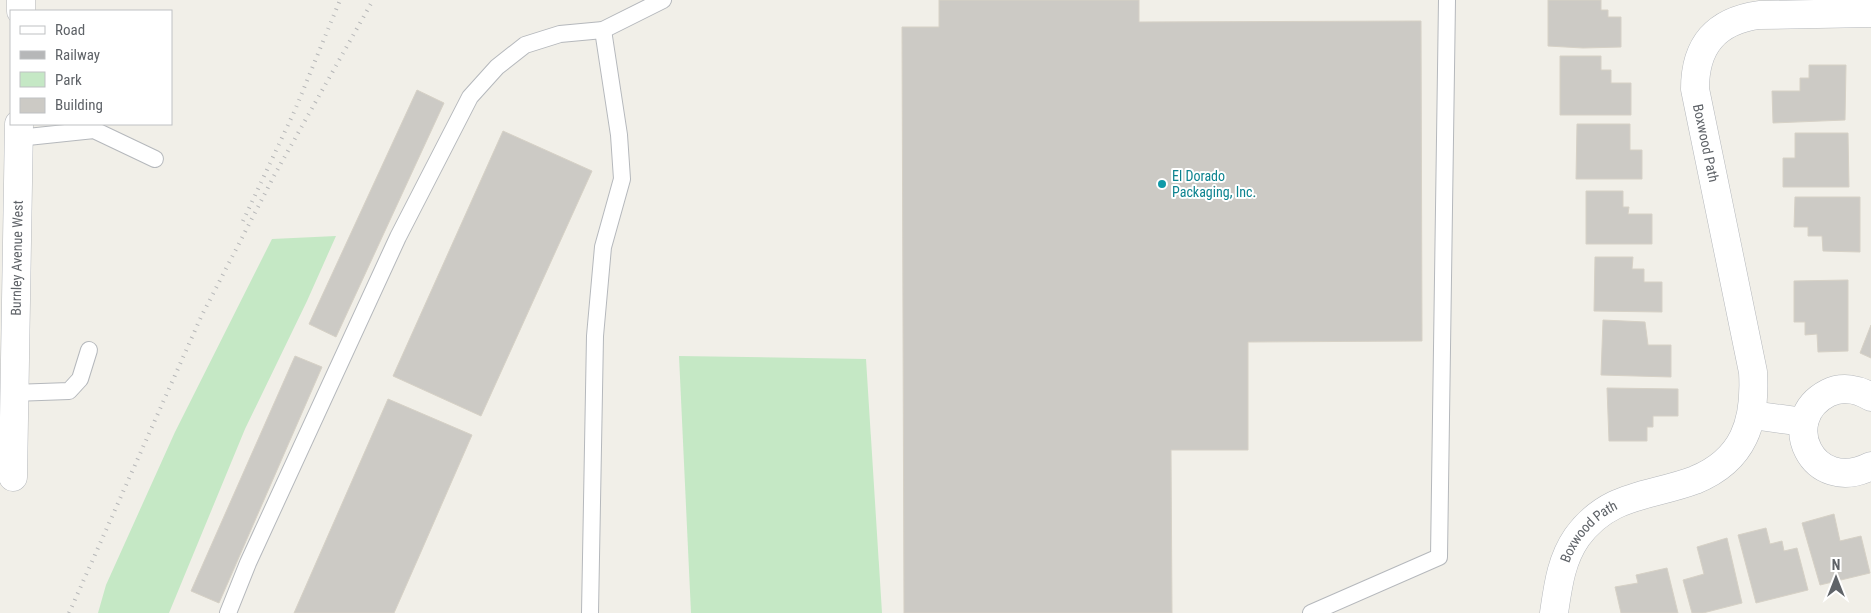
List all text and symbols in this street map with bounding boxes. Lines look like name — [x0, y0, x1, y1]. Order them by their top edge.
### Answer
legend — [10, 10, 172, 125]
text: Road — [55, 21, 85, 39]
text: Railway — [55, 46, 100, 64]
text: Park — [55, 71, 82, 89]
text: Building — [55, 96, 103, 114]
street label: Boxwood Path — [1690, 103, 1722, 183]
place label: El Dorado Packaging, Inc. — [1172, 168, 1256, 200]
marker: El Dorado Packaging, Inc. — [1156, 178, 1168, 190]
street label: Burnley Avenue West — [8, 200, 26, 316]
street label: Boxwood Path — [1557, 497, 1620, 565]
north arrow — [1811, 553, 1861, 603]
text: N — [1832, 557, 1840, 573]

